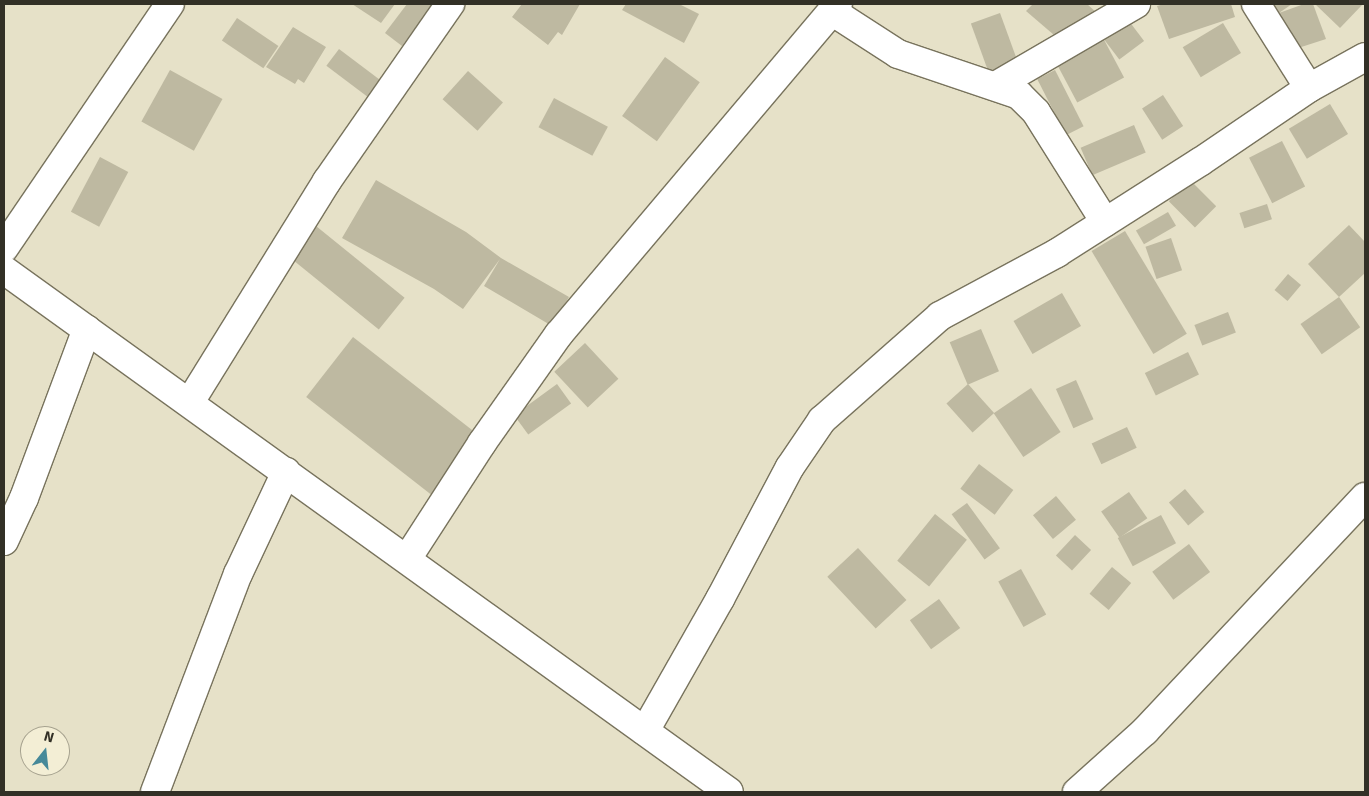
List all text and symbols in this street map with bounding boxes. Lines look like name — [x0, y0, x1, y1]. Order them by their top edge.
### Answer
north arrow — [20, 726, 70, 776]
text: N — [42, 728, 56, 747]

